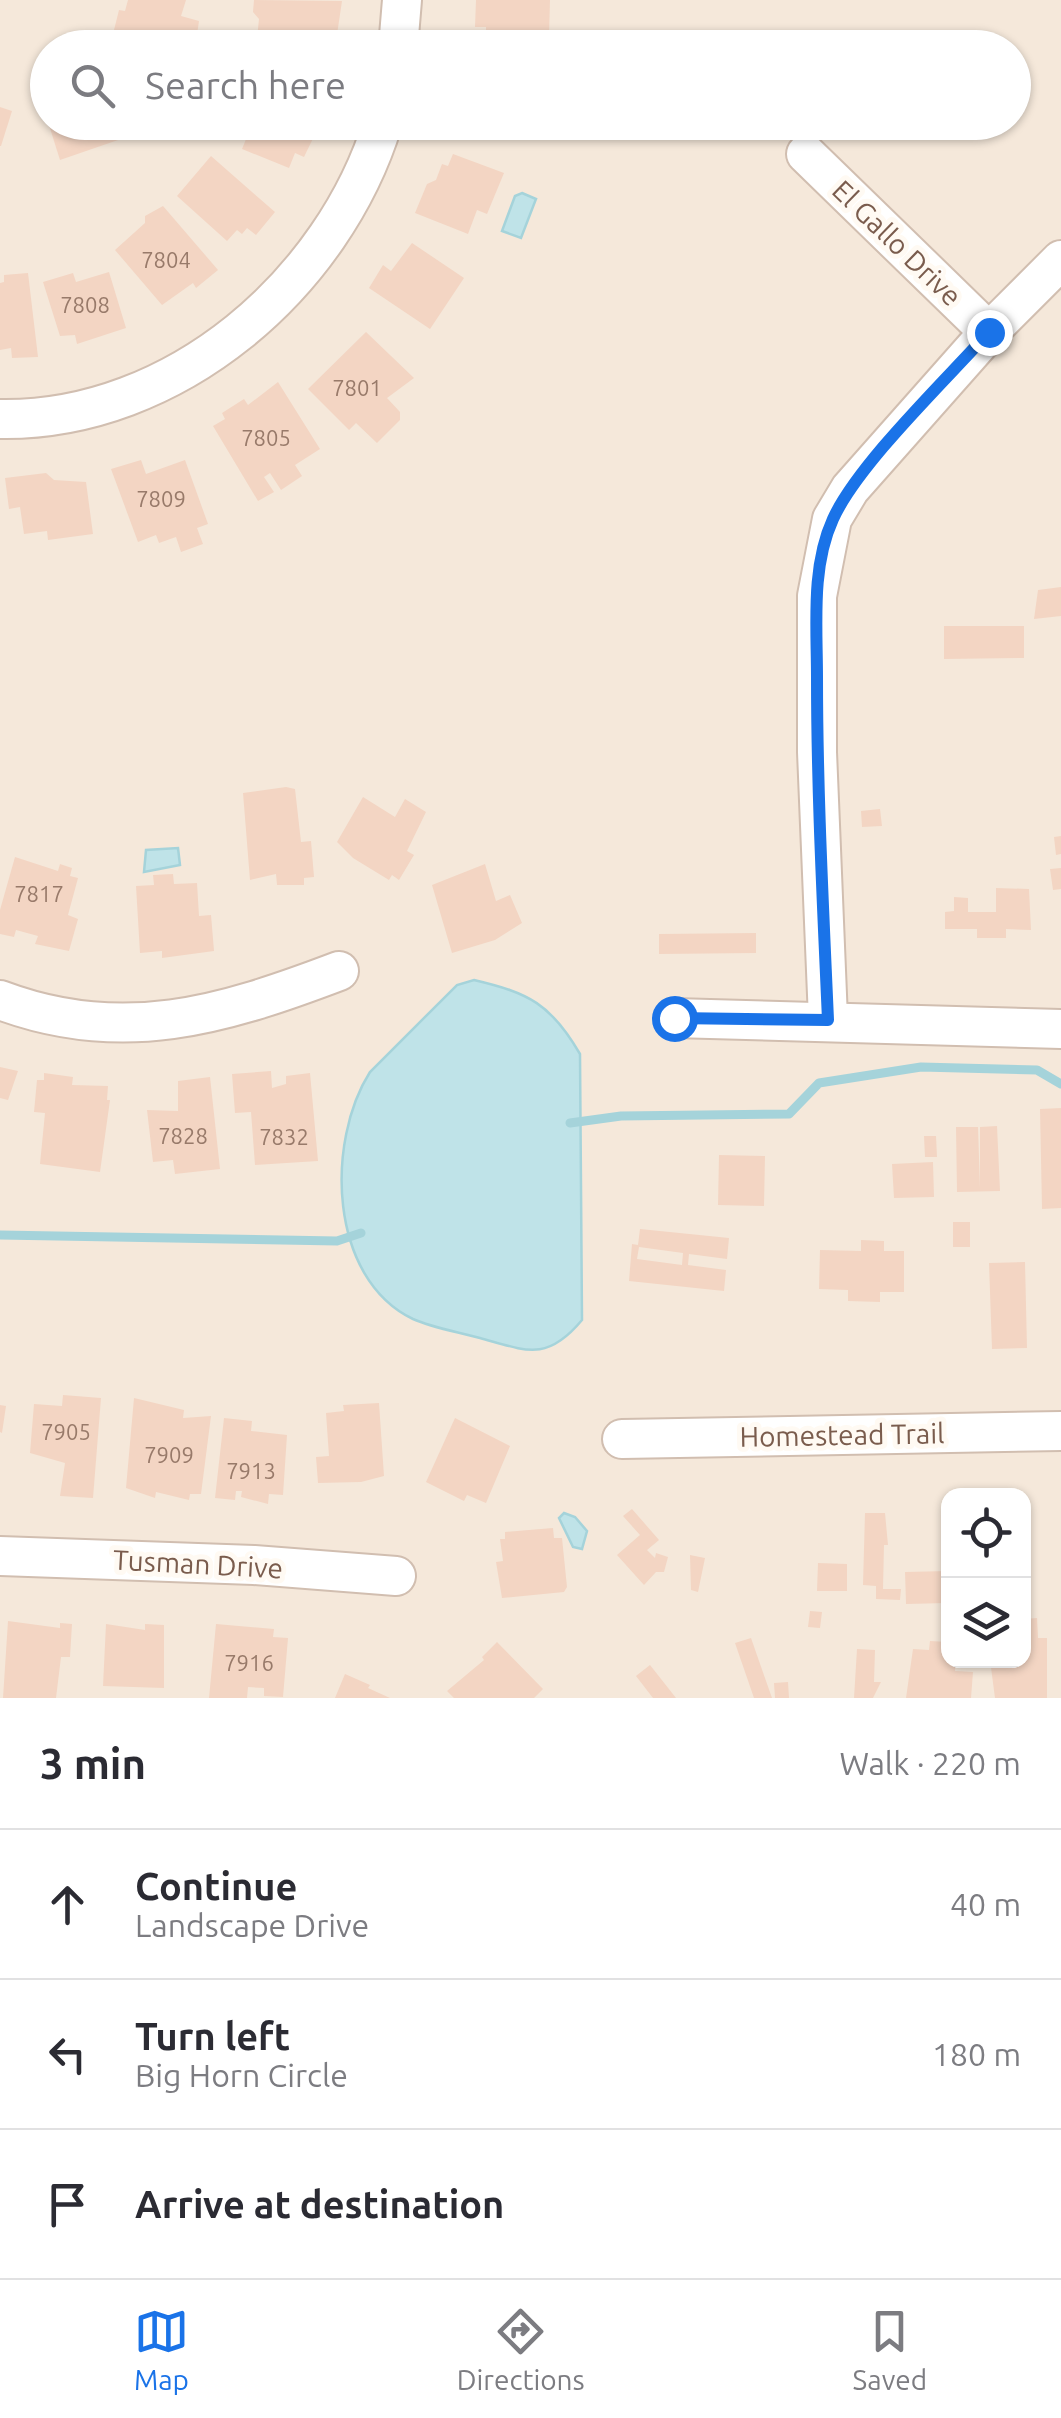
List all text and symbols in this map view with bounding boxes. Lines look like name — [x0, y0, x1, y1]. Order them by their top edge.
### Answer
search box — [30, 30, 1031, 140]
icon: search — [65, 58, 120, 113]
text: Search here — [145, 64, 346, 106]
street label: El Gallo Drive — [827, 174, 968, 311]
house number: 7804 — [141, 247, 191, 272]
house number: 7808 — [60, 292, 110, 317]
route end — [967, 310, 1013, 356]
house number: 7801 — [332, 375, 382, 400]
house number: 7805 — [241, 425, 291, 450]
house number: 7809 — [136, 486, 186, 511]
house number: 7817 — [14, 881, 64, 906]
route start — [652, 996, 698, 1042]
house number: 7828 — [158, 1123, 208, 1148]
house number: 7832 — [259, 1124, 309, 1149]
street label: Homestead Trail — [739, 1417, 945, 1452]
house number: 7905 — [41, 1419, 91, 1444]
house number: 7909 — [144, 1442, 194, 1467]
house number: 7913 — [226, 1458, 276, 1483]
map controls — [941, 1488, 1031, 1668]
button: locate — [941, 1488, 1031, 1578]
street label: Tusman Drive — [112, 1544, 284, 1583]
button: layers — [941, 1578, 1031, 1668]
house number: 7916 — [224, 1650, 274, 1675]
text: 3 min — [40, 1740, 146, 1787]
text: Walk · 220 m — [839, 1745, 1021, 1781]
text: Continue — [135, 1865, 297, 1907]
icon: ahead — [40, 1877, 95, 1932]
text: 40 m — [950, 1886, 1021, 1922]
text: Landscape Drive — [135, 1907, 369, 1943]
text: Turn left — [135, 2015, 290, 2057]
icon: left — [40, 2027, 95, 2082]
text: 180 m — [932, 2036, 1021, 2072]
text: Big Horn Circle — [135, 2057, 348, 2093]
icon: arrive — [40, 2177, 95, 2232]
text: Arrive at destination — [135, 2183, 504, 2225]
tab: Map — [134, 2304, 189, 2395]
tab: Directions — [457, 2304, 585, 2395]
tab: Saved — [853, 2304, 927, 2395]

